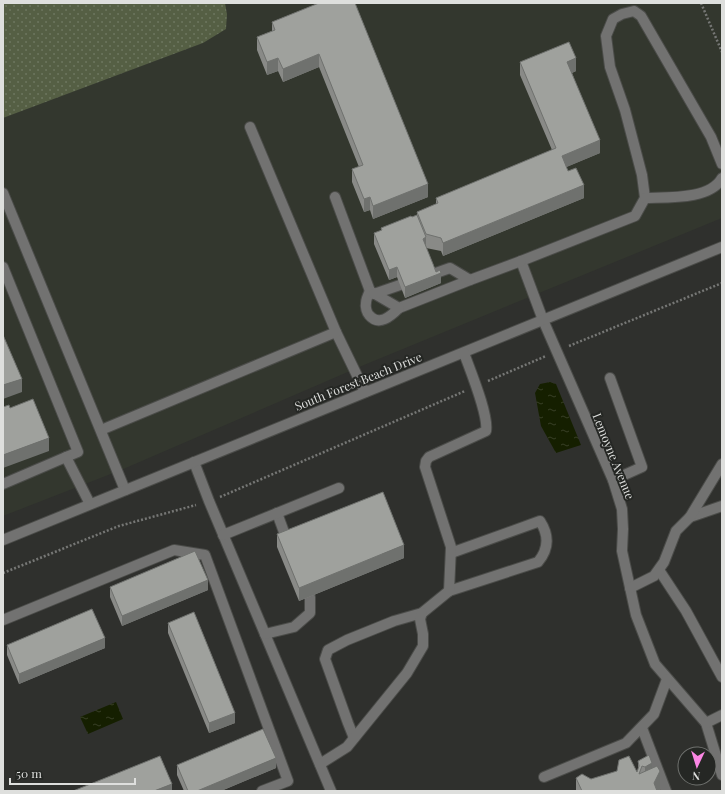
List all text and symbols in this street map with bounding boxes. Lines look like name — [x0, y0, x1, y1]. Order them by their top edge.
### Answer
street label: South Forest Beach Drive — [292, 348, 424, 414]
street label: Lemoyne Avenue — [589, 410, 639, 502]
north arrow — [677, 746, 717, 786]
scale bar — [10, 760, 135, 786]
text: 50 m — [16, 765, 42, 781]
text: N — [692, 769, 701, 784]

